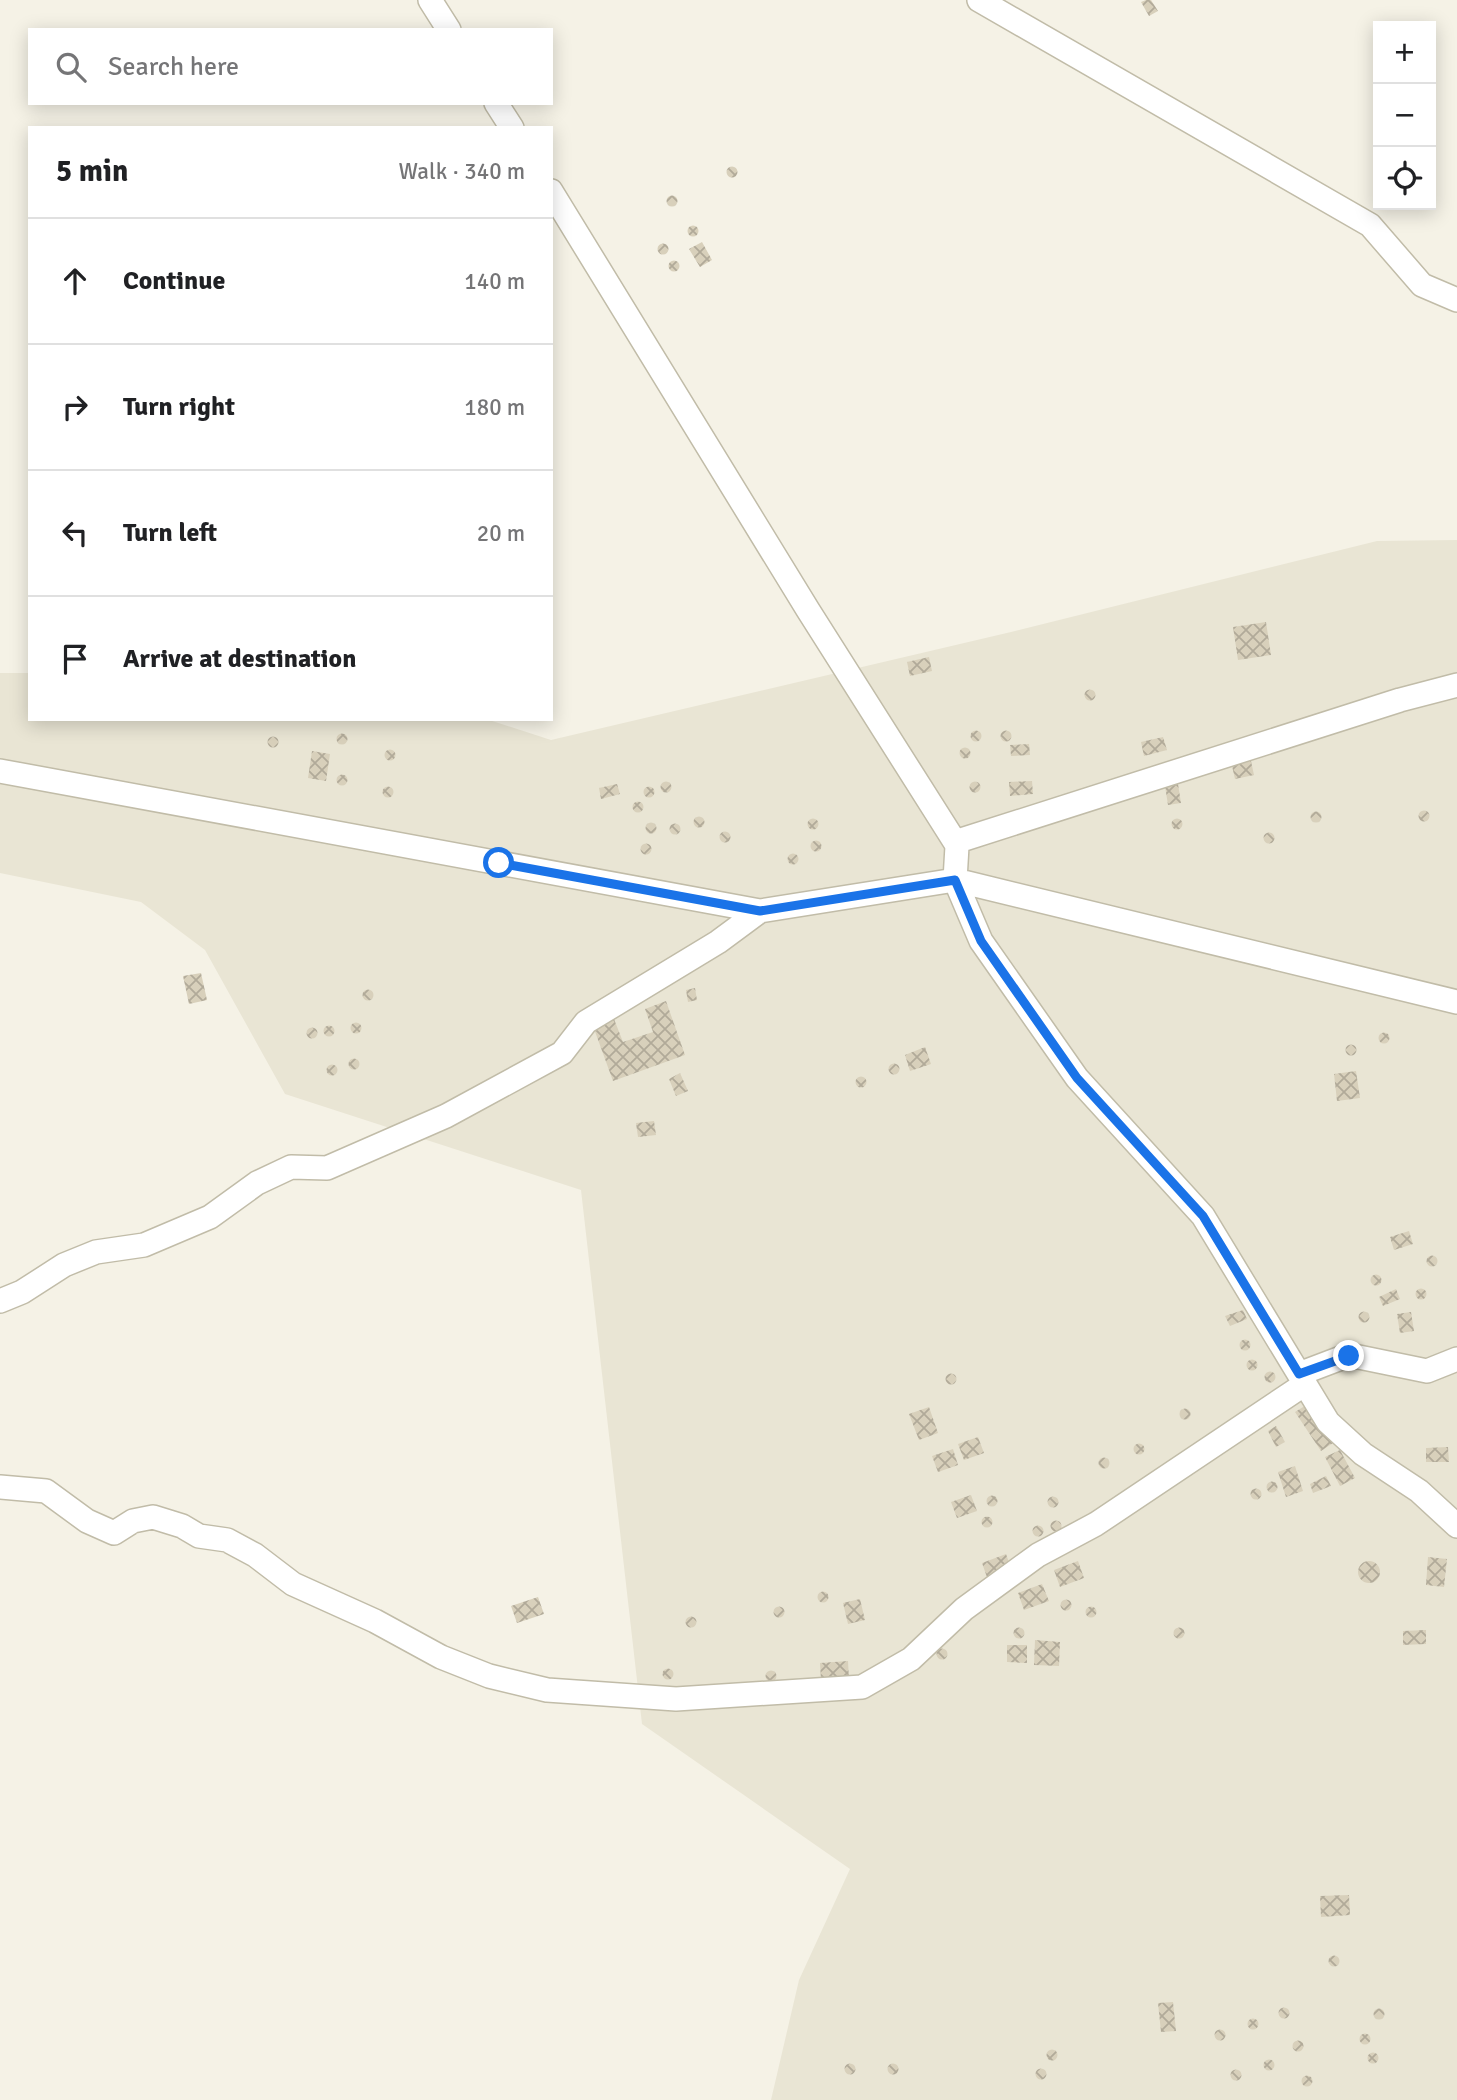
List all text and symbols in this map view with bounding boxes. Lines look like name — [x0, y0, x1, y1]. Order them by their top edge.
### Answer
map controls — [1373, 21, 1436, 210]
button: + — [1373, 21, 1436, 84]
search box — [28, 28, 553, 105]
icon: search — [52, 48, 90, 86]
text: Search here — [108, 51, 239, 83]
button: − — [1373, 84, 1436, 147]
button: locate — [1373, 147, 1436, 210]
text: 5 min — [56, 153, 128, 190]
text: Walk · 340 m — [399, 157, 525, 186]
icon: ahead — [56, 262, 94, 300]
text: Continue — [123, 265, 225, 297]
text: 140 m — [464, 267, 525, 296]
icon: right — [56, 388, 94, 426]
text: Turn right — [123, 391, 235, 423]
text: 180 m — [464, 393, 525, 422]
icon: left — [56, 514, 94, 552]
text: Turn left — [123, 517, 217, 549]
text: 20 m — [477, 519, 525, 548]
icon: arrive — [56, 640, 94, 678]
text: Arrive at destination — [123, 643, 356, 675]
route start — [483, 847, 514, 878]
route end — [1333, 1340, 1364, 1371]

